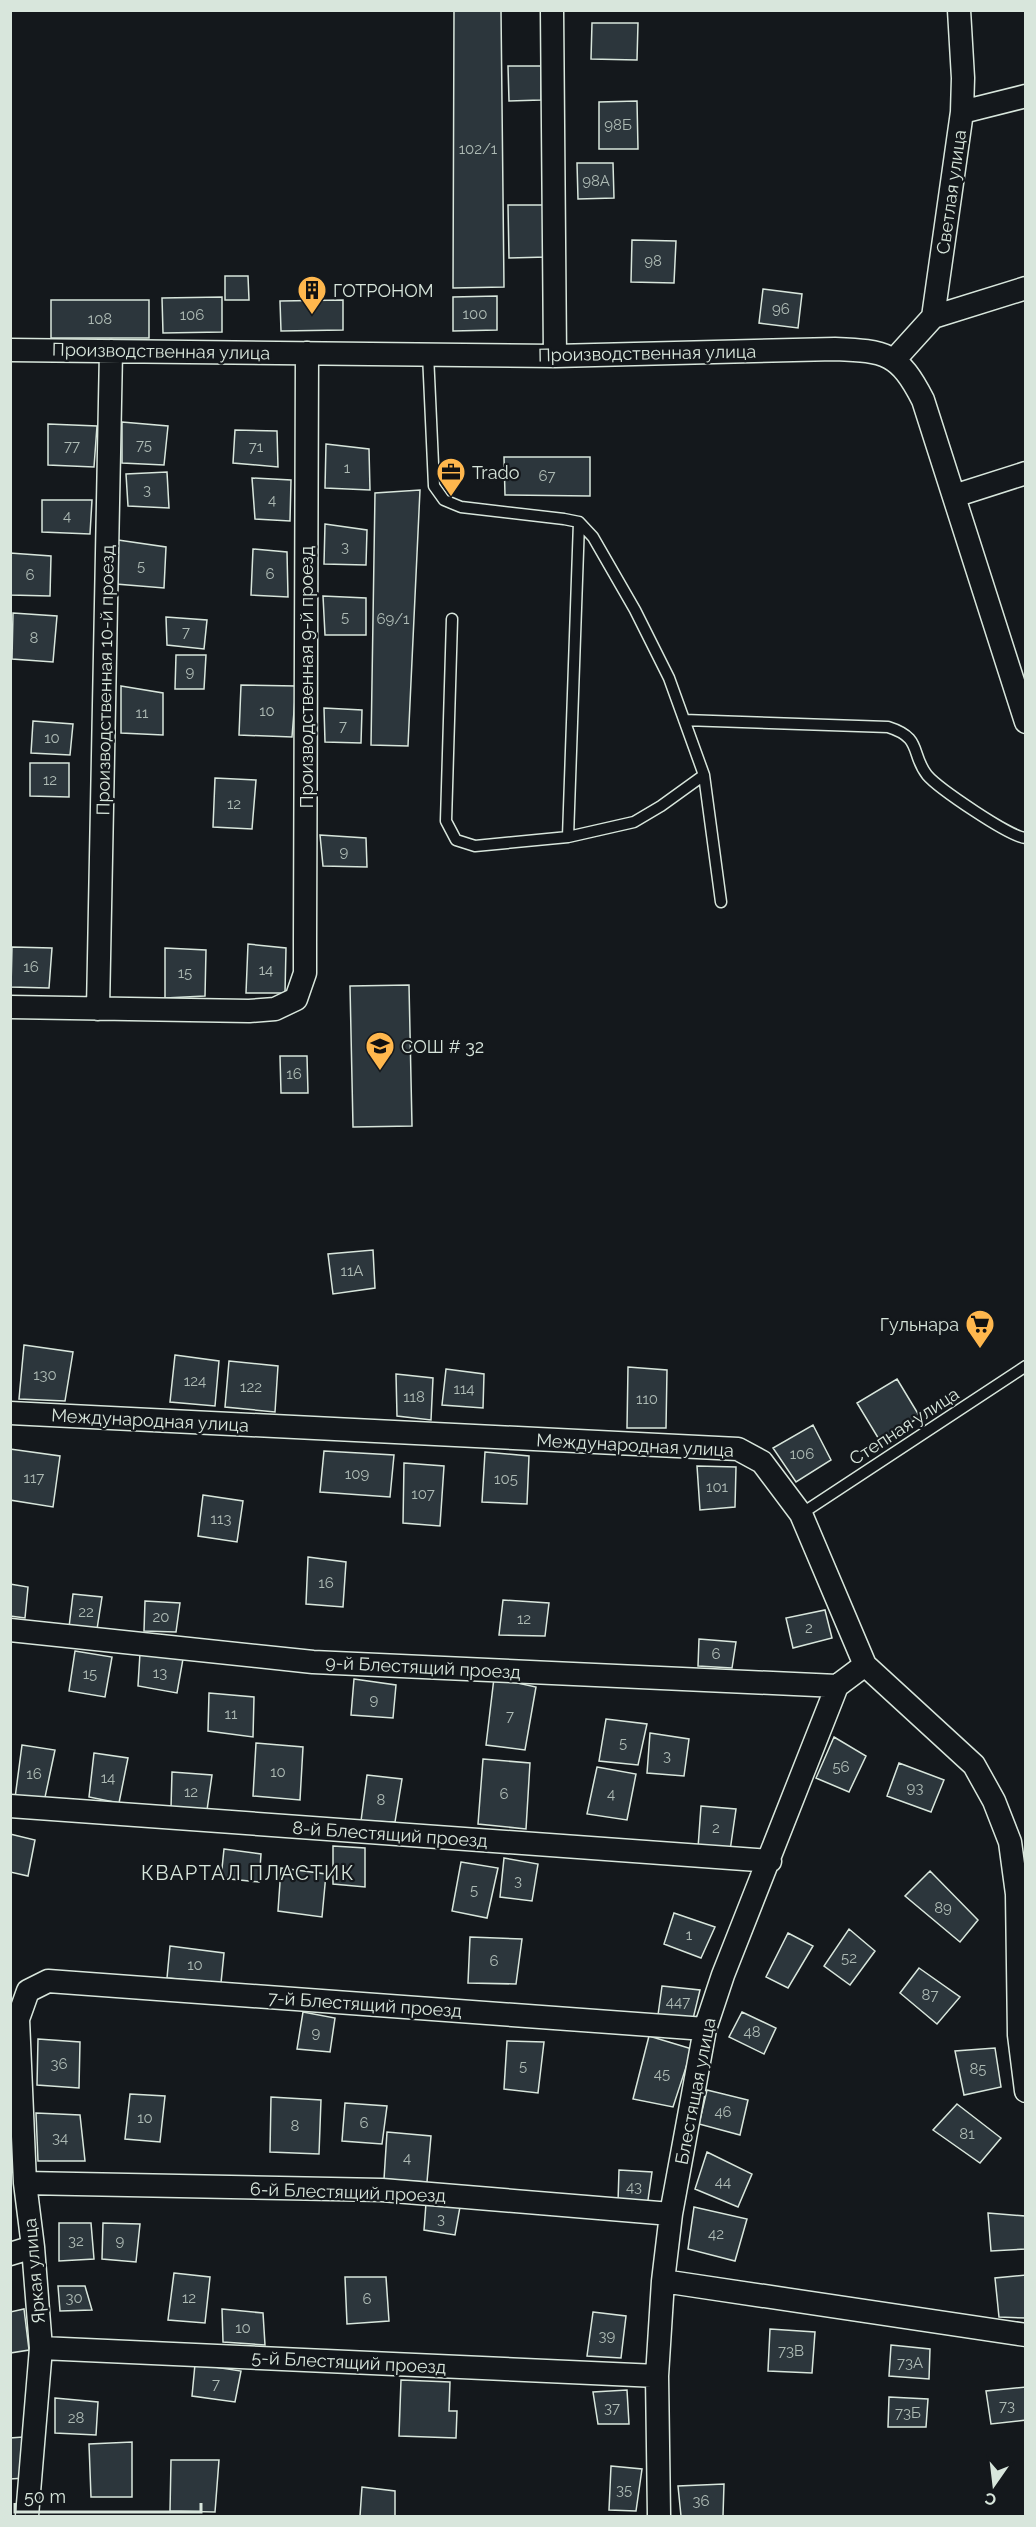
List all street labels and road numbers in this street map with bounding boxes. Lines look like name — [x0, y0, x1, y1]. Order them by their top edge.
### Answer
street label: Светлая улица — [932, 128, 970, 256]
street label: Производственная улица — [52, 339, 270, 363]
street label: Производственная улица — [538, 341, 756, 365]
street label: Производственная 10-й проезд — [92, 544, 118, 816]
street label: Производственная 9-й проезд — [296, 546, 317, 808]
street label: Степная улица — [845, 1383, 963, 1469]
street label: Международная улица — [51, 1404, 249, 1436]
street label: Международная улица — [536, 1429, 734, 1461]
street label: 9-й Блестящий проезд — [325, 1651, 521, 1683]
street label: 8-й Блестящий проезд — [292, 1817, 488, 1851]
street label: 7-й Блестящий проезд — [267, 1987, 463, 2021]
street label: Блестящая улица — [670, 2016, 720, 2166]
street label: 6-й Блестящий проезд — [250, 2178, 446, 2206]
street label: Яркая улица — [19, 2217, 49, 2325]
street label: 5-й Блестящий проезд — [251, 2346, 447, 2378]

